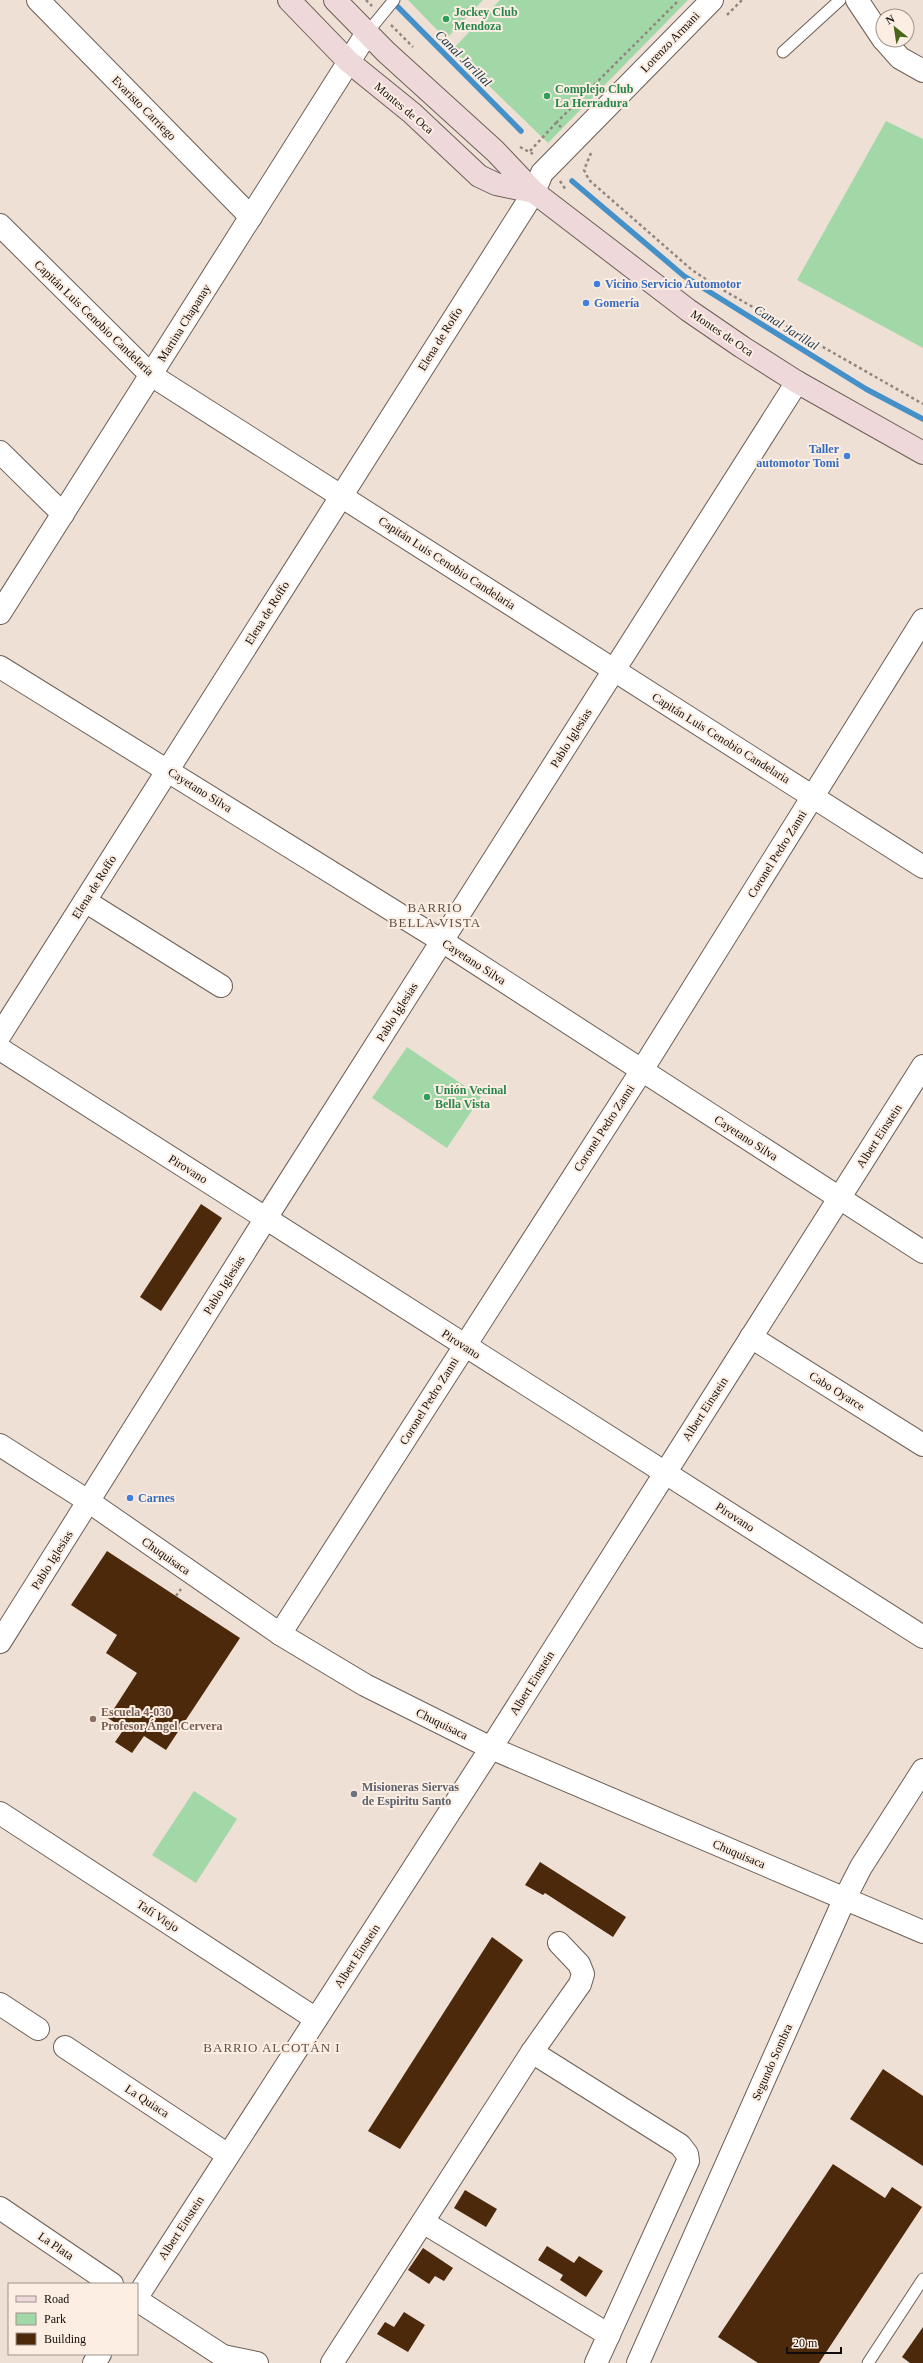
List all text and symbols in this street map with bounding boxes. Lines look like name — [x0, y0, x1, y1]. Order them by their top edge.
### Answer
place label: Jockey Club Mendoza — [454, 5, 518, 33]
street label: Lorenzo Armani — [638, 8, 703, 75]
north arrow — [875, 8, 915, 48]
text: N — [884, 12, 896, 27]
marker: Jockey Club Mendoza — [441, 14, 451, 24]
water label: Canal Jarillal — [432, 27, 495, 90]
street label: Evaristo Carriego — [109, 73, 179, 143]
street label: Montes de Oca — [372, 79, 437, 137]
place label: Complejo Club La Herradura — [555, 82, 634, 110]
marker: Complejo Club La Herradura — [542, 91, 552, 101]
street label: Capitán Luis Cenobio Candelaria — [31, 257, 157, 379]
place label: Vicino Servicio Automotor — [605, 277, 742, 291]
marker: Vicino Servicio Automotor — [592, 279, 602, 289]
street label: Martina Chapanay — [154, 282, 214, 364]
place label: Gomería — [594, 296, 639, 310]
marker: Gomería — [581, 298, 591, 308]
water label: Canal Jarillal — [752, 302, 822, 353]
street label: Elena de Roffo — [415, 305, 465, 373]
street label: Montes de Oca — [688, 307, 757, 359]
place label: Taller automotor Tomi — [756, 442, 840, 470]
marker: Taller automotor Tomi — [842, 451, 852, 461]
street label: Capitán Luis Cenobio Candelaria — [376, 513, 519, 613]
street label: Elena de Roffo — [242, 579, 292, 647]
street label: Capitán Luis Cenobio Candelaria — [649, 690, 793, 787]
street label: Pablo Iglesias — [547, 706, 595, 770]
street label: Cayetano Silva — [165, 765, 235, 816]
street label: Coronel Pedro Zanni — [744, 807, 810, 900]
street label: Elena de Roffo — [69, 853, 119, 921]
district label: BARRIO BELLA VISTA — [389, 900, 481, 930]
street label: Cayetano Silva — [440, 936, 509, 988]
street label: Pablo Iglesias — [373, 980, 421, 1044]
street label: Coronel Pedro Zanni — [571, 1081, 638, 1174]
place label: Unión Vecinal Bella Vista — [435, 1083, 507, 1111]
marker: Unión Vecinal Bella Vista — [422, 1092, 432, 1102]
street label: Albert Einstein — [853, 1102, 905, 1170]
street label: Cayetano Silva — [712, 1112, 781, 1164]
street label: Pirovano — [166, 1152, 210, 1186]
street label: Pablo Iglesias — [200, 1253, 248, 1317]
street label: Pirovano — [439, 1326, 483, 1362]
street label: Coronel Pedro Zanni — [396, 1354, 462, 1447]
street label: Cabo Oyarce — [807, 1368, 867, 1414]
street label: Albert Einstein — [679, 1375, 731, 1443]
place label: Carnes — [138, 1491, 175, 1505]
marker: Carnes — [125, 1493, 135, 1503]
street label: Pirovano — [713, 1499, 757, 1535]
street label: Pablo Iglesias — [28, 1528, 76, 1592]
street label: Chuquisaca — [139, 1534, 193, 1578]
street label: Albert Einstein — [507, 1648, 557, 1718]
place label: Escuela 4-030 Profesor Ángel Cervera — [101, 1705, 223, 1733]
street label: Chuquisaca — [414, 1705, 471, 1743]
marker: Escuela 4-030 Profesor Ángel Cervera — [88, 1714, 98, 1724]
place label: Misioneras Siervas de Espiritu Santo — [362, 1780, 459, 1808]
marker: Misioneras Siervas de Espiritu Santo — [349, 1789, 359, 1799]
street label: Chuquisaca — [710, 1837, 768, 1872]
street label: Tafí Viejo — [134, 1897, 182, 1935]
street label: Albert Einstein — [331, 1922, 383, 1990]
street label: Segundo Sombra — [749, 2021, 795, 2102]
district label: BARRIO ALCOTÁN I — [203, 2040, 341, 2055]
street label: La Quiaca — [122, 2082, 172, 2121]
street label: Albert Einstein — [155, 2194, 207, 2262]
street label: La Plata — [36, 2229, 77, 2263]
legend — [8, 2283, 138, 2355]
text: Road — [44, 2292, 69, 2306]
text: Park — [44, 2312, 66, 2326]
scale bar — [787, 2329, 841, 2355]
text: Building — [44, 2332, 86, 2346]
text: 20 m — [793, 2336, 818, 2350]

